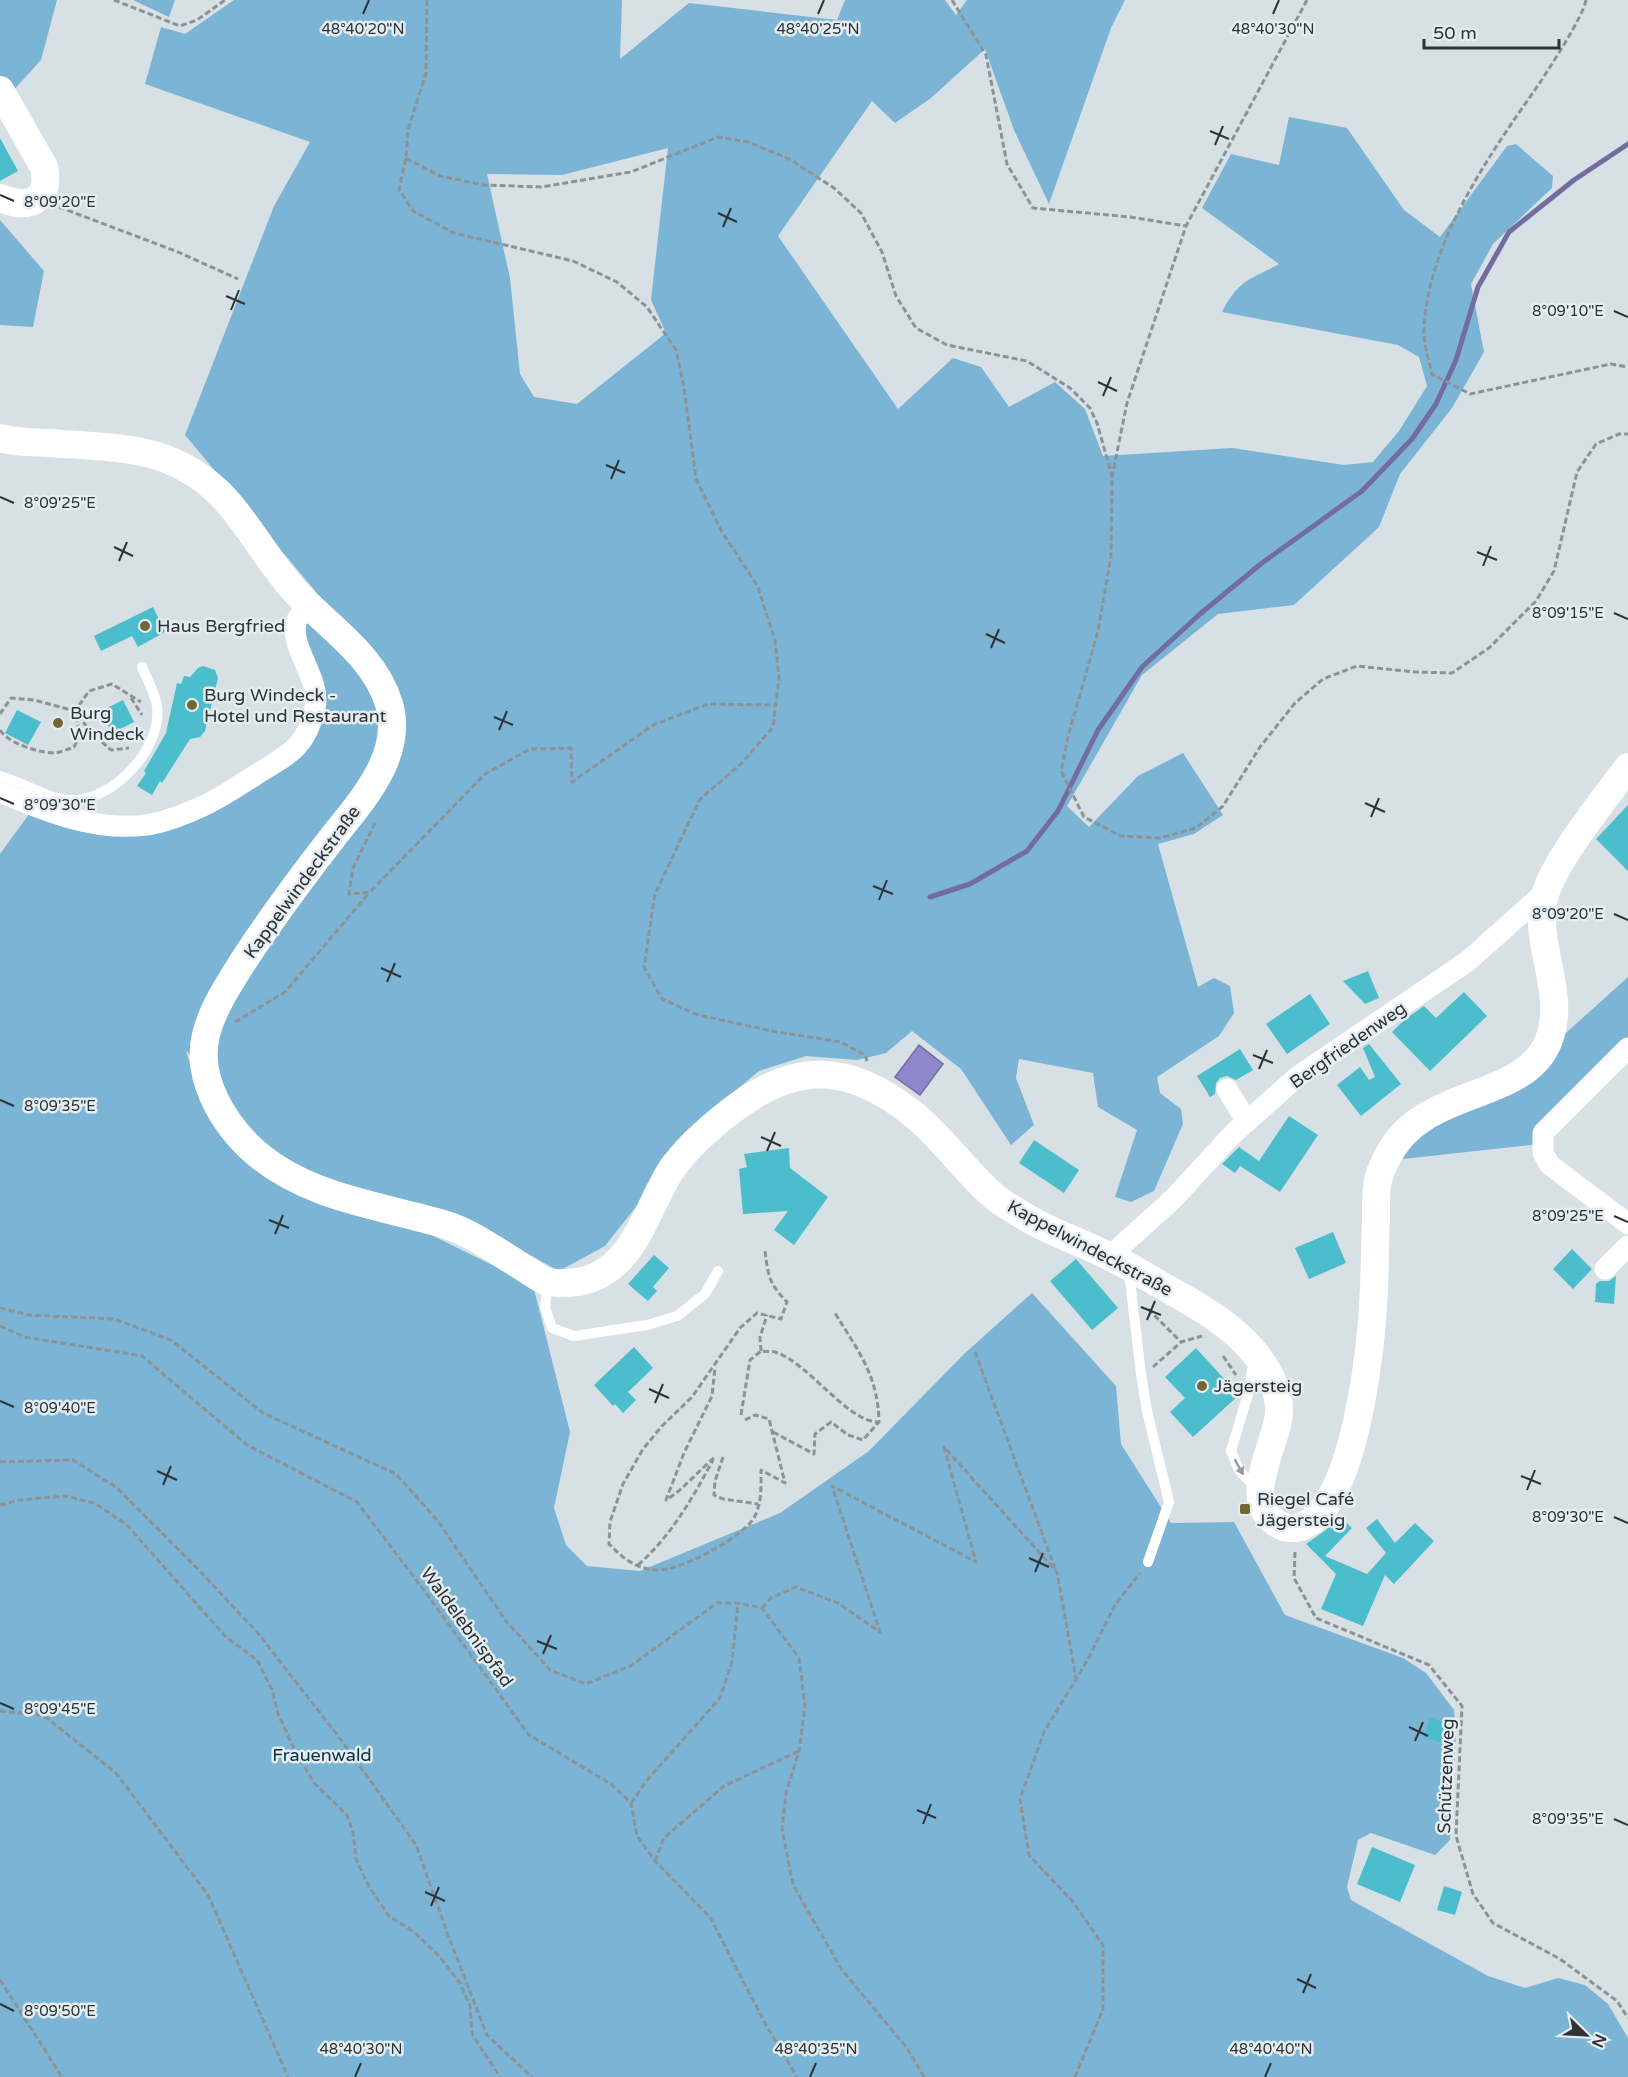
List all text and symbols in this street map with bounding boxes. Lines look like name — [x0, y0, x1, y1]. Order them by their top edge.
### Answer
scale bar — [1424, 12, 1559, 50]
text: 48°40'20"N — [321, 20, 405, 38]
text: 48°40'25"N — [776, 20, 860, 38]
text: 48°40'30"N — [1231, 20, 1315, 38]
text: 50 m — [1433, 22, 1477, 44]
text: 8°09'20"E — [24, 193, 96, 211]
text: 8°09'10"E — [1532, 302, 1604, 320]
text: 8°09'25"E — [24, 494, 96, 512]
text: 8°09'15"E — [1532, 604, 1604, 622]
place label: Haus Bergfried — [157, 615, 285, 637]
marker: Haus Bergfried — [138, 619, 152, 633]
place label: Burg Windeck - Hotel und Restaurant — [204, 684, 386, 727]
marker: Burg Windeck - Hotel und Restaurant — [185, 698, 199, 712]
place label: Burg Windeck — [70, 702, 145, 745]
marker: Burg Windeck — [51, 716, 65, 730]
text: 8°09'30"E — [24, 796, 96, 814]
street label: Kappelwindeckstraße — [239, 801, 365, 963]
text: 8°09'20"E — [1532, 905, 1604, 923]
street label: Bergfriedenweg — [1286, 997, 1410, 1093]
text: 8°09'35"E — [24, 1097, 96, 1115]
street label: Kappelwindeckstraße — [1004, 1195, 1176, 1301]
text: 8°09'25"E — [1532, 1207, 1604, 1225]
place label: Jägersteig — [1214, 1375, 1302, 1397]
marker: Jägersteig — [1195, 1379, 1209, 1393]
text: 8°09'40"E — [24, 1399, 96, 1417]
one-way arrow — [1234, 1459, 1244, 1476]
place label: Riegel Café Jägersteig — [1257, 1488, 1354, 1531]
marker: Riegel Café Jägersteig — [1238, 1502, 1252, 1516]
text: 8°09'30"E — [1532, 1508, 1604, 1526]
street label: Waldelebnispfad — [416, 1563, 518, 1691]
text: 8°09'45"E — [24, 1700, 96, 1718]
street label: Schützenweg — [1433, 1718, 1459, 1834]
park label: Frauenwald — [272, 1744, 372, 1766]
text: 8°09'35"E — [1532, 1810, 1604, 1828]
text: 8°09'50"E — [24, 2002, 96, 2020]
north arrow — [1556, 2005, 1616, 2065]
text: N — [1587, 2031, 1611, 2051]
text: 48°40'30"N — [319, 2040, 403, 2058]
text: 48°40'35"N — [774, 2040, 858, 2058]
text: 48°40'40"N — [1229, 2040, 1313, 2058]

